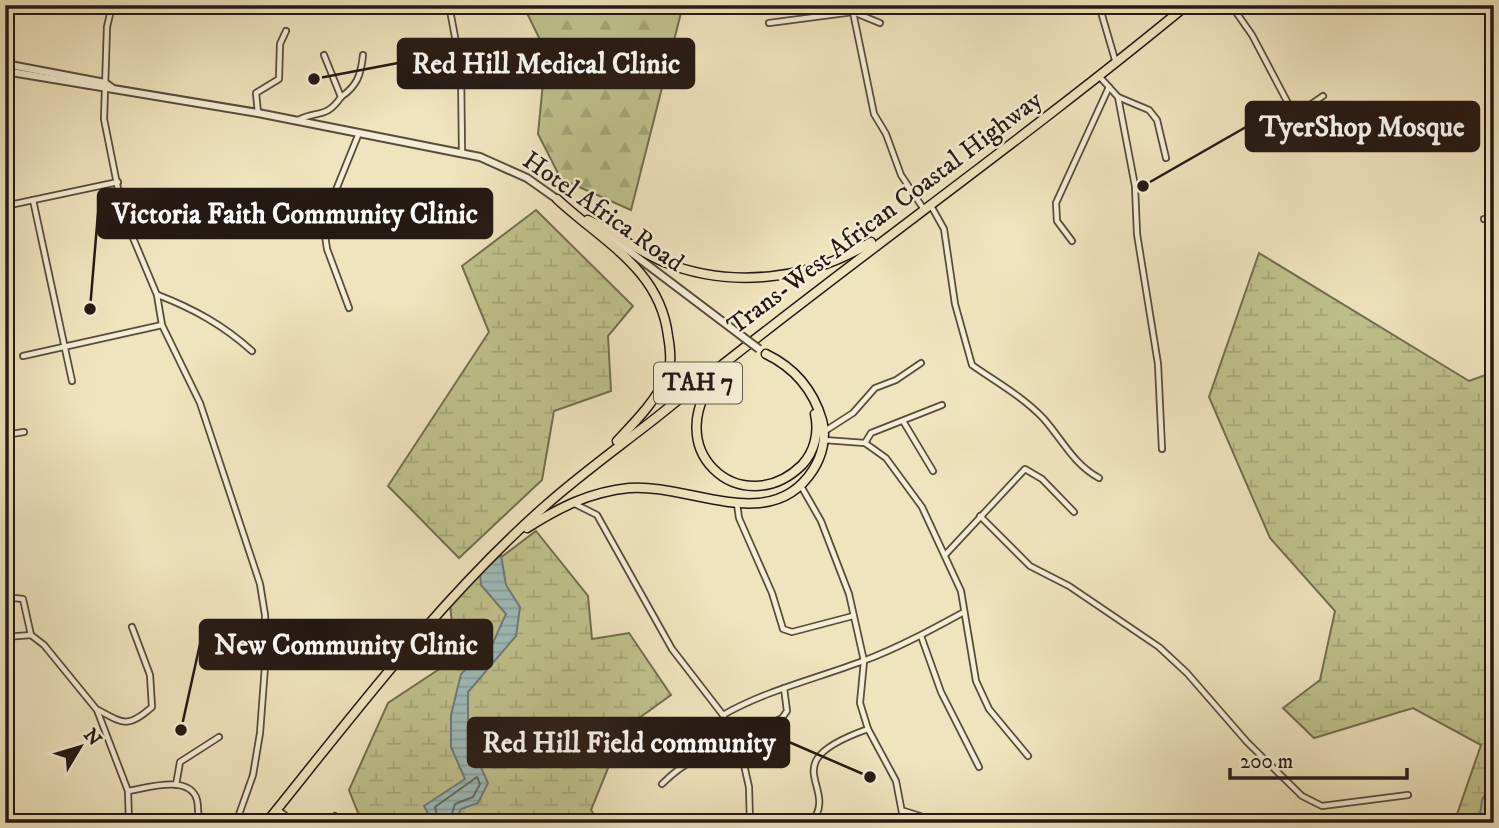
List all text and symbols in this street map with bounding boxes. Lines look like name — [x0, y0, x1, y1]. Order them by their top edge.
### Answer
callout: Red Hill Medical Clinic — [398, 39, 694, 88]
text: Red Hill Medical Clinic — [412, 47, 680, 82]
street label: Trans-West African Coastal Highway — [721, 83, 1050, 342]
callout: TyerShop Mosque — [1246, 102, 1479, 151]
text: TyerShop Mosque — [1258, 110, 1465, 146]
street label: Hotel Africa Road — [516, 144, 690, 280]
callout: Victoria Faith Community Clinic — [98, 189, 492, 238]
text: Victoria Faith Community Clinic — [111, 197, 478, 232]
road number: TAH 7 — [654, 362, 742, 404]
callout: New Community Clinic — [200, 620, 492, 669]
text: New Community Clinic — [214, 628, 478, 663]
north arrow — [46, 712, 116, 782]
callout: Red Hill Field community — [468, 718, 789, 767]
text: N — [78, 724, 106, 751]
text: Red Hill Field community — [482, 726, 776, 761]
scale bar — [1230, 737, 1406, 781]
text: 200 m — [1240, 749, 1293, 775]

